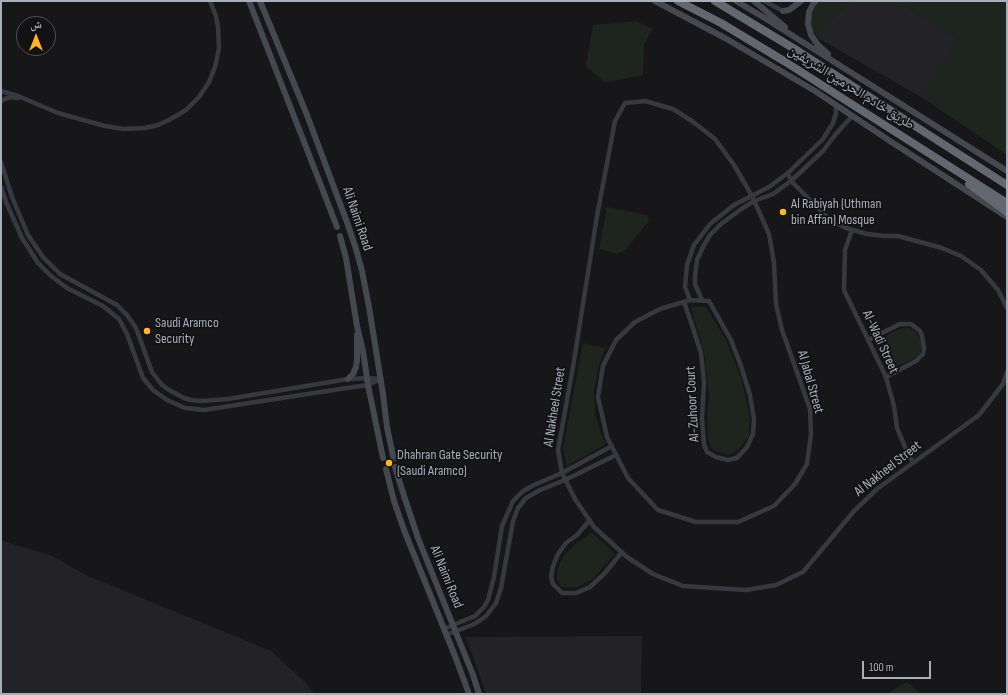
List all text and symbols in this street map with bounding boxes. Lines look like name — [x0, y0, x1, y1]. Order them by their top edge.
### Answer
north arrow — [16, 16, 56, 56]
text: ش — [30, 18, 42, 31]
street label: طريق خادم الحرمين الشريفين — [785, 42, 917, 134]
street label: Ali Naimi Road — [338, 185, 376, 253]
place label: Al Rabiyah (Uthman bin Affan) Mosque — [791, 196, 881, 228]
marker: Al Rabiyah (Uthman bin Affan) Mosque — [778, 207, 788, 217]
street label: Al-Wadi Street — [858, 308, 902, 376]
place label: Saudi Aramco Security — [155, 315, 219, 348]
marker: Saudi Aramco Security — [142, 326, 152, 336]
street label: Al Jabal Street — [793, 349, 827, 415]
street label: Al Nakheel Street — [540, 366, 570, 448]
street label: Al-Zuhoor Court — [683, 366, 703, 442]
street label: Al Nakheel Street — [851, 438, 925, 500]
place label: Dhahran Gate Security (Saudi Aramco) — [397, 447, 502, 480]
marker: Dhahran Gate Security (Saudi Aramco) — [384, 458, 394, 468]
street label: Ali Naimi Road — [426, 543, 466, 611]
scale bar — [864, 653, 933, 679]
text: 100 m — [869, 660, 894, 675]

